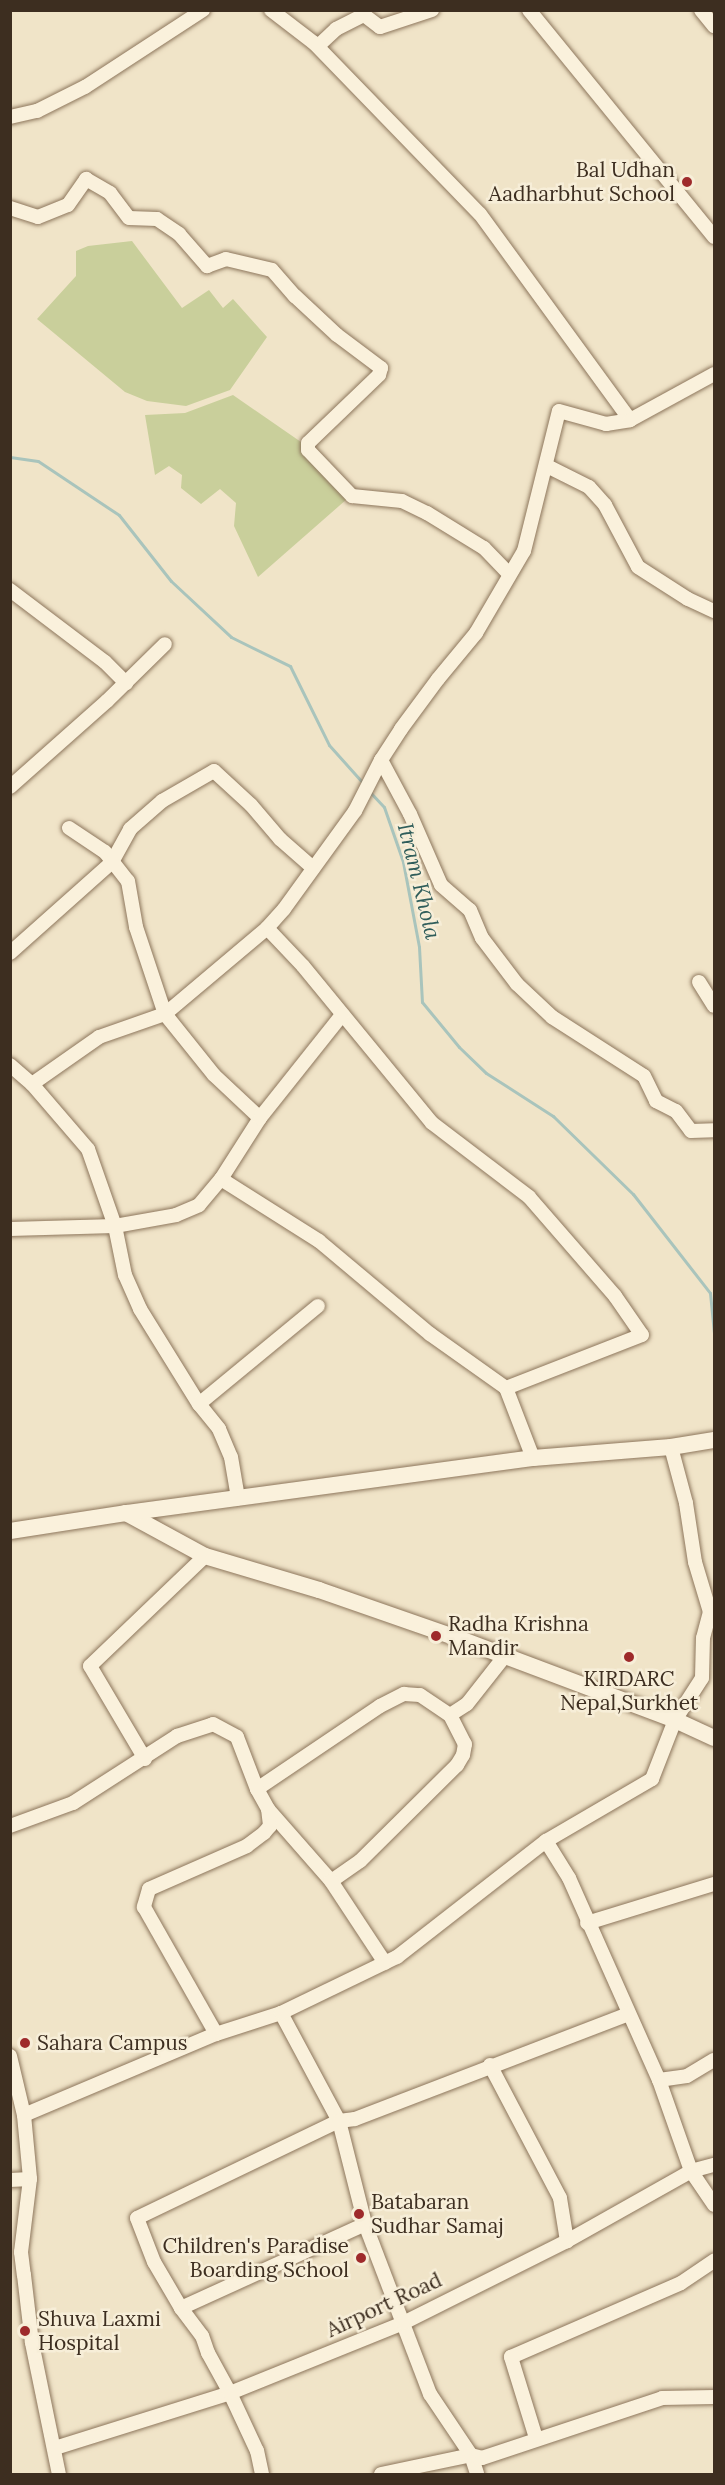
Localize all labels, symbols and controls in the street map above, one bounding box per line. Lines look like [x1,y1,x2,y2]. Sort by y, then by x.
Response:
place label: Bal Udhan Aadharbhut School [489,157,675,207]
marker: Bal Udhan Aadharbhut School [680,175,694,189]
water label: Itram Khola [392,820,446,942]
place label: Radha Krishna Mandir [448,1611,589,1661]
marker: Radha Krishna Mandir [429,1629,443,1643]
marker: KIRDARC Nepal,Surkhet [622,1650,636,1664]
place label: KIRDARC Nepal,Surkhet [560,1666,698,1716]
place label: Sahara Campus [37,2030,188,2056]
marker: Sahara Campus [18,2036,32,2050]
place label: Batabaran Sudhar Samaj [371,2189,504,2239]
marker: Batabaran Sudhar Samaj [352,2207,366,2221]
place label: Children's Paradise Boarding School [162,2233,349,2283]
marker: Children's Paradise Boarding School [354,2251,368,2265]
street label: Airport Road [322,2267,446,2343]
place label: Shuva Laxmi Hospital [38,2306,161,2356]
marker: Shuva Laxmi Hospital [16,2322,34,2340]

